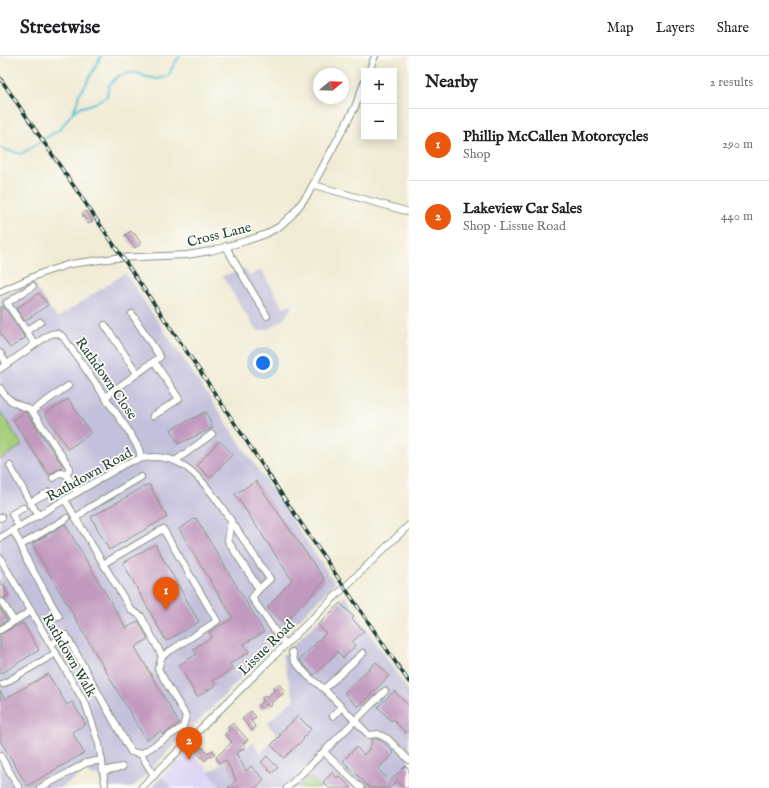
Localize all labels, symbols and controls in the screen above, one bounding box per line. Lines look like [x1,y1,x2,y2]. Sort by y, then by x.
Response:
text: Streetwise [20,16,100,40]
text: Map [607,19,634,37]
text: Layers [656,19,695,37]
text: Share [717,19,749,37]
north arrow [313,68,349,104]
map controls [361,68,397,140]
button: + [361,68,397,104]
text: Nearby [425,72,478,93]
text: 2 results [709,74,753,91]
button: − [361,104,397,140]
text: Phillip McCallen Motorcycles [463,127,648,146]
text: 1 [436,136,440,153]
text: 290 m [722,136,753,153]
text: Shop [463,146,491,163]
text: Lakeview Car Sales [463,199,582,218]
text: 2 [435,208,441,225]
text: 440 m [721,208,753,225]
street label: Cross Lane [185,218,254,252]
text: Shop · Lissue Road [463,218,566,235]
street label: Rathdown Close [71,334,141,424]
your location [253,353,273,373]
street label: Rathdown Road [44,444,136,506]
pin: 1 [153,577,179,610]
street label: Rathdown Walk [38,611,100,701]
street label: Lissue Road [235,616,299,680]
pin: 2 [176,727,202,760]

